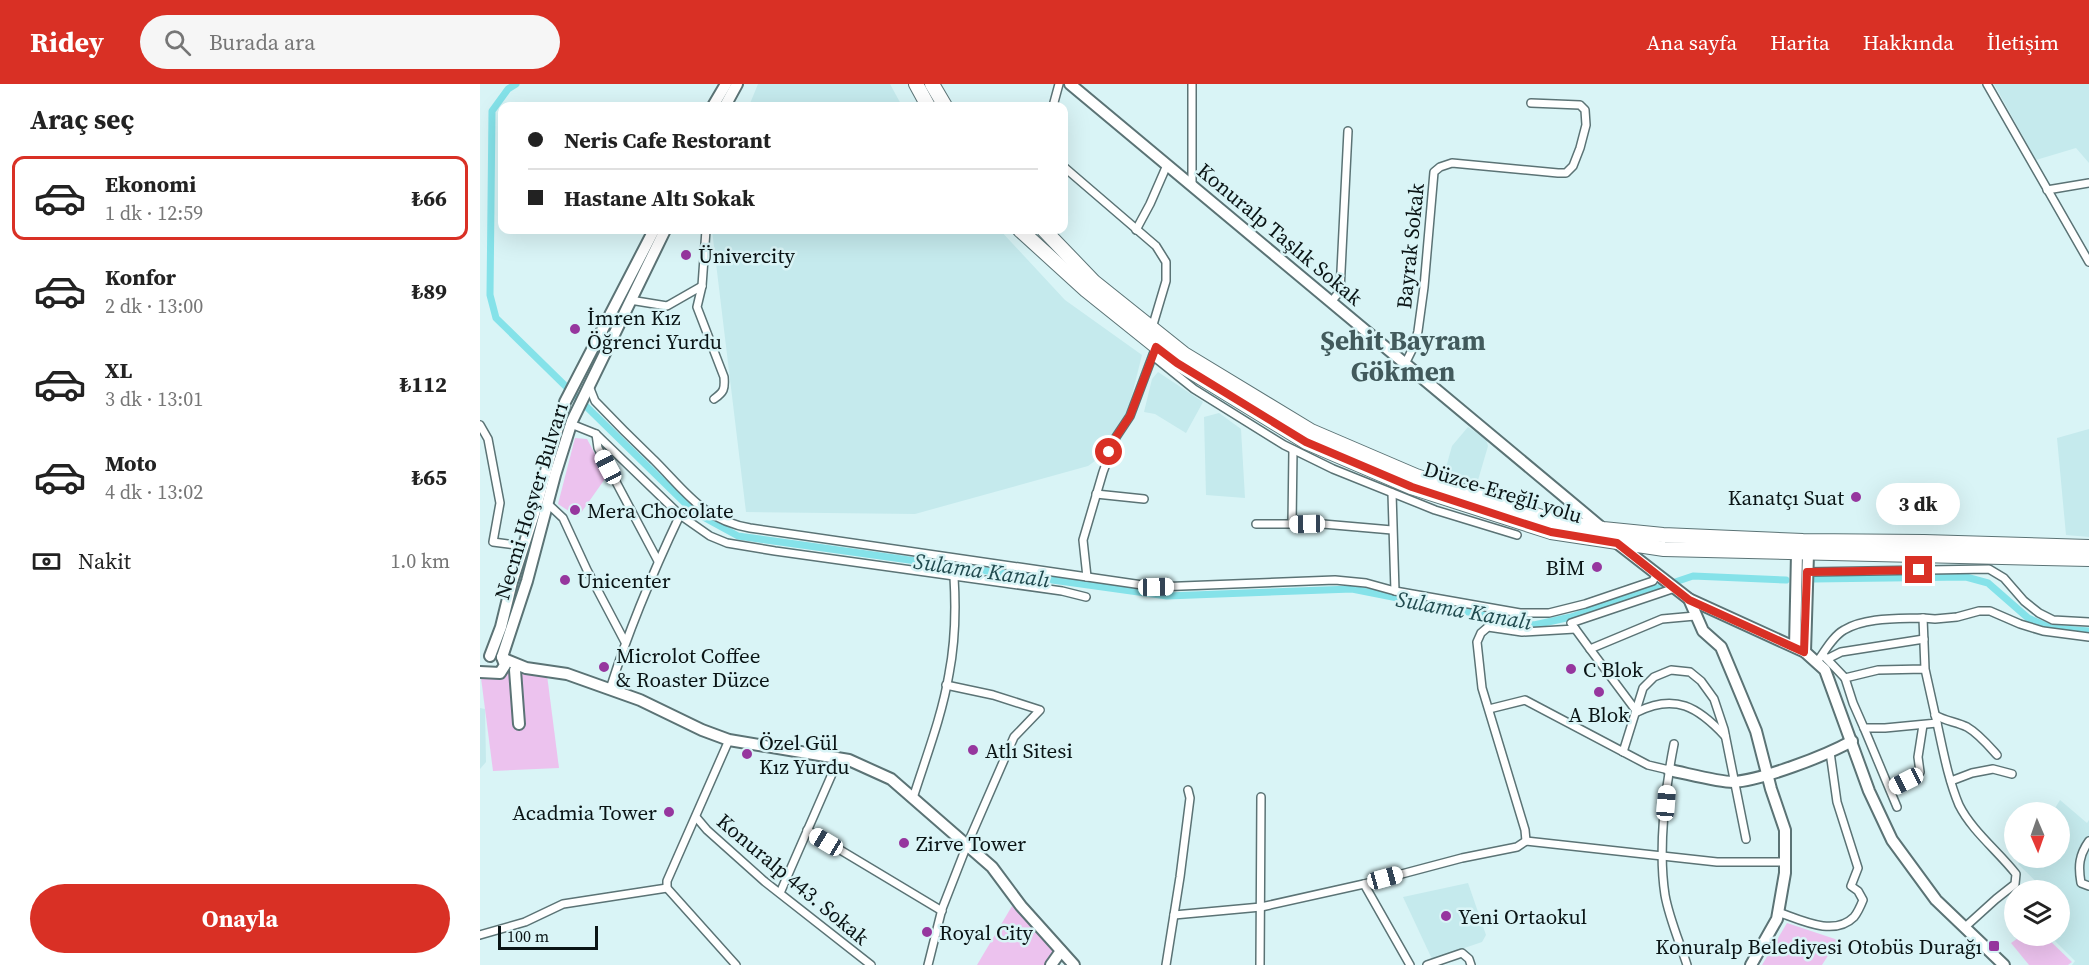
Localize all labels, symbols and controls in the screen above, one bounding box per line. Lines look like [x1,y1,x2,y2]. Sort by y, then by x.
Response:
search box [140,15,560,69]
text: Ridey [30,23,104,61]
icon: search [161,26,194,59]
text: Burada ara [209,27,315,57]
text: Ana sayfa [1647,28,1737,57]
text: Harita [1770,28,1830,57]
text: Hakkında [1863,28,1954,57]
text: İletişim [1987,28,2059,57]
text: Araç seç [30,101,134,138]
text: Neris Cafe Restorant [564,125,771,155]
street label: Konuralp Taşlık Sokak [1191,156,1369,312]
text: Ekonomi [105,169,196,199]
icon: car [33,171,87,225]
street label: Bayrak Sokak [1389,181,1431,310]
text: ₺66 [411,183,447,213]
text: Hastane Altı Sokak [564,183,755,213]
text: 1 dk · 12:59 [105,199,203,227]
place label: Ünivercity [698,241,795,270]
marker: Ünivercity [679,248,693,262]
text: Konfor [105,262,176,292]
icon: car [33,264,87,318]
text: ₺89 [411,276,447,306]
text: 2 dk · 13:00 [105,292,203,320]
place label: İmren Kız Öğrenci Yurdu [587,303,722,356]
marker: İmren Kız Öğrenci Yurdu [568,322,582,336]
district label: Şehit Bayram Gökmen [1320,322,1486,390]
text: XL [105,355,132,385]
icon: car [33,357,87,411]
text: ₺112 [399,369,447,399]
text: 3 dk · 13:01 [105,385,203,413]
street label: Necmi Hoşver Bulvarı [487,399,575,603]
route start [1095,438,1122,465]
car [592,447,624,487]
text: Moto [105,448,157,478]
icon: car [33,450,87,504]
street label: Düzce-Ereğli yolu [1420,454,1586,530]
text: ₺65 [411,462,447,492]
text: 4 dk · 13:02 [105,478,203,506]
place label: Kanatçı Suat [1728,483,1844,512]
callout: 3 dk [1877,483,1961,525]
marker: Kanatçı Suat [1849,490,1863,504]
text: 3 dk [1899,490,1937,518]
place label: Mera Chocolate [587,496,734,525]
marker: Mera Chocolate [568,503,582,517]
car [1289,515,1325,533]
icon: cash [30,545,63,578]
text: Nakit [78,546,131,576]
water label: Sulama Kanalı [912,546,1052,594]
text: 1.0 km [390,547,450,575]
place label: BİM [1546,553,1585,582]
route end [1905,556,1932,583]
marker: BİM [1590,560,1604,574]
place label: Unicenter [577,566,671,595]
marker: Unicenter [558,573,572,587]
car [1138,578,1174,596]
water label: Sulama Kanalı [1394,583,1535,637]
place label: Microlot Coffee & Roaster Düzce [616,641,770,694]
place label: C Blok [1583,655,1644,684]
marker: Microlot Coffee & Roaster Düzce [597,660,611,674]
marker: C Blok [1564,662,1578,676]
marker: A Blok [1592,685,1606,699]
place label: A Blok [1569,700,1630,729]
place label: Özel Gül Kız Yurdu [759,728,850,781]
place label: Atlı Sitesi [985,736,1073,765]
marker: Atlı Sitesi [966,743,980,757]
marker: Özel Gül Kız Yurdu [740,747,754,761]
car [1886,765,1926,797]
car [1655,784,1677,822]
place label: Acadmia Tower [512,798,657,827]
north arrow [2004,802,2070,868]
map controls [2004,802,2070,946]
marker: Acadmia Tower [662,805,676,819]
street label: Konuralp 443. Sokak [711,807,876,952]
car [806,825,846,859]
place label: Zirve Tower [916,829,1026,858]
marker: Zirve Tower [897,836,911,850]
car [1365,865,1405,891]
button: layers [2004,880,2070,946]
button: Onayla [30,884,450,953]
place label: Yeni Ortaokul [1458,902,1587,931]
marker: Yeni Ortaokul [1439,909,1453,923]
place label: Royal City [939,918,1033,947]
scale bar [498,923,598,950]
text: 100 m [507,925,549,947]
marker: Royal City [920,925,934,939]
place label: Konuralp Belediyesi Otobüs Durağı [1655,932,1982,961]
marker: Konuralp Belediyesi Otobüs Durağı [1987,939,2001,953]

